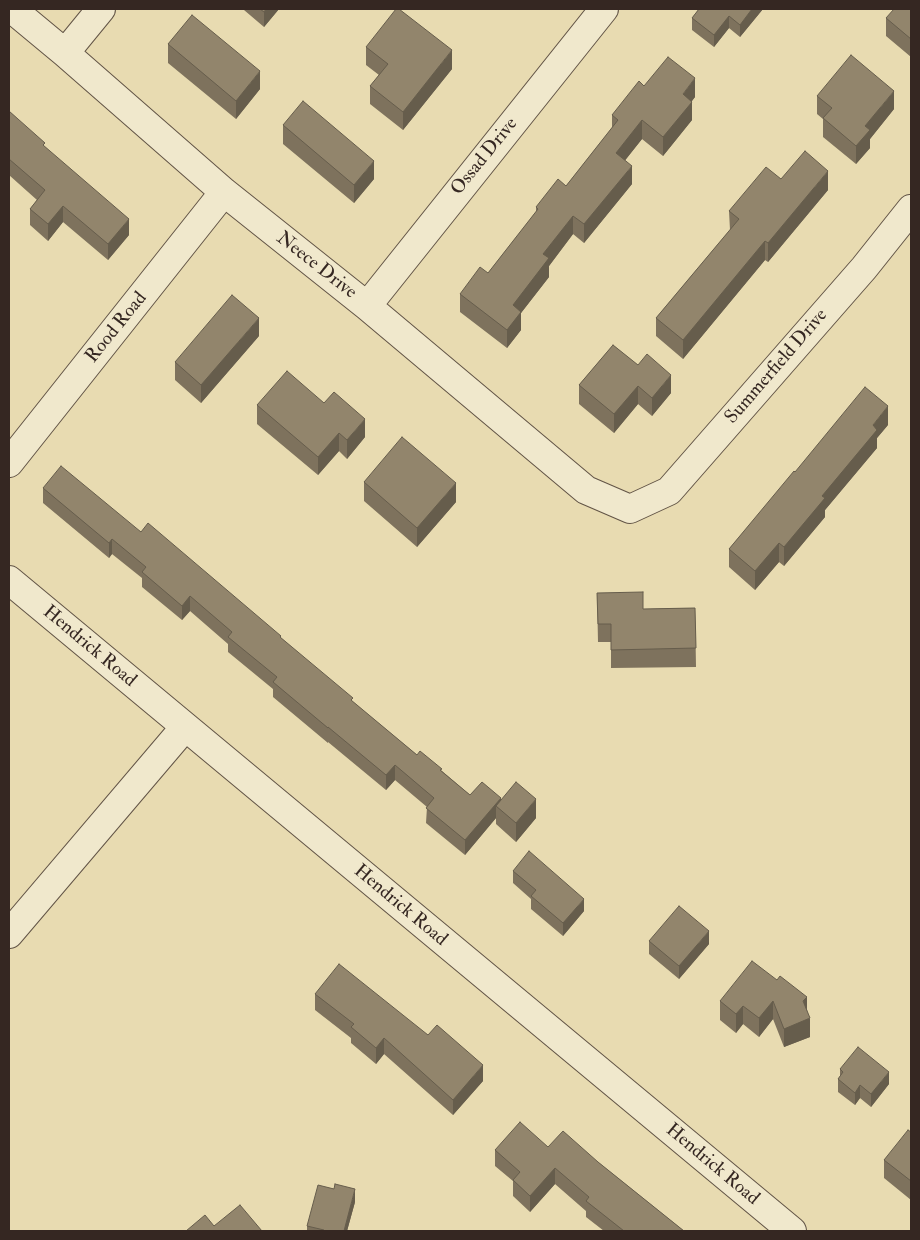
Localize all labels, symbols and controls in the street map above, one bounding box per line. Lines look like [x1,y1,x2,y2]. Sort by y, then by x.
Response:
street label: Ossad Drive [447,114,523,200]
street label: Neece Drive [271,228,361,304]
street label: Rood Road [81,288,153,368]
street label: Summerfield Drive [721,305,833,429]
street label: Hendrick Road [38,601,140,693]
street label: Hendrick Road [349,860,451,952]
street label: Hendrick Road [661,1119,763,1211]

